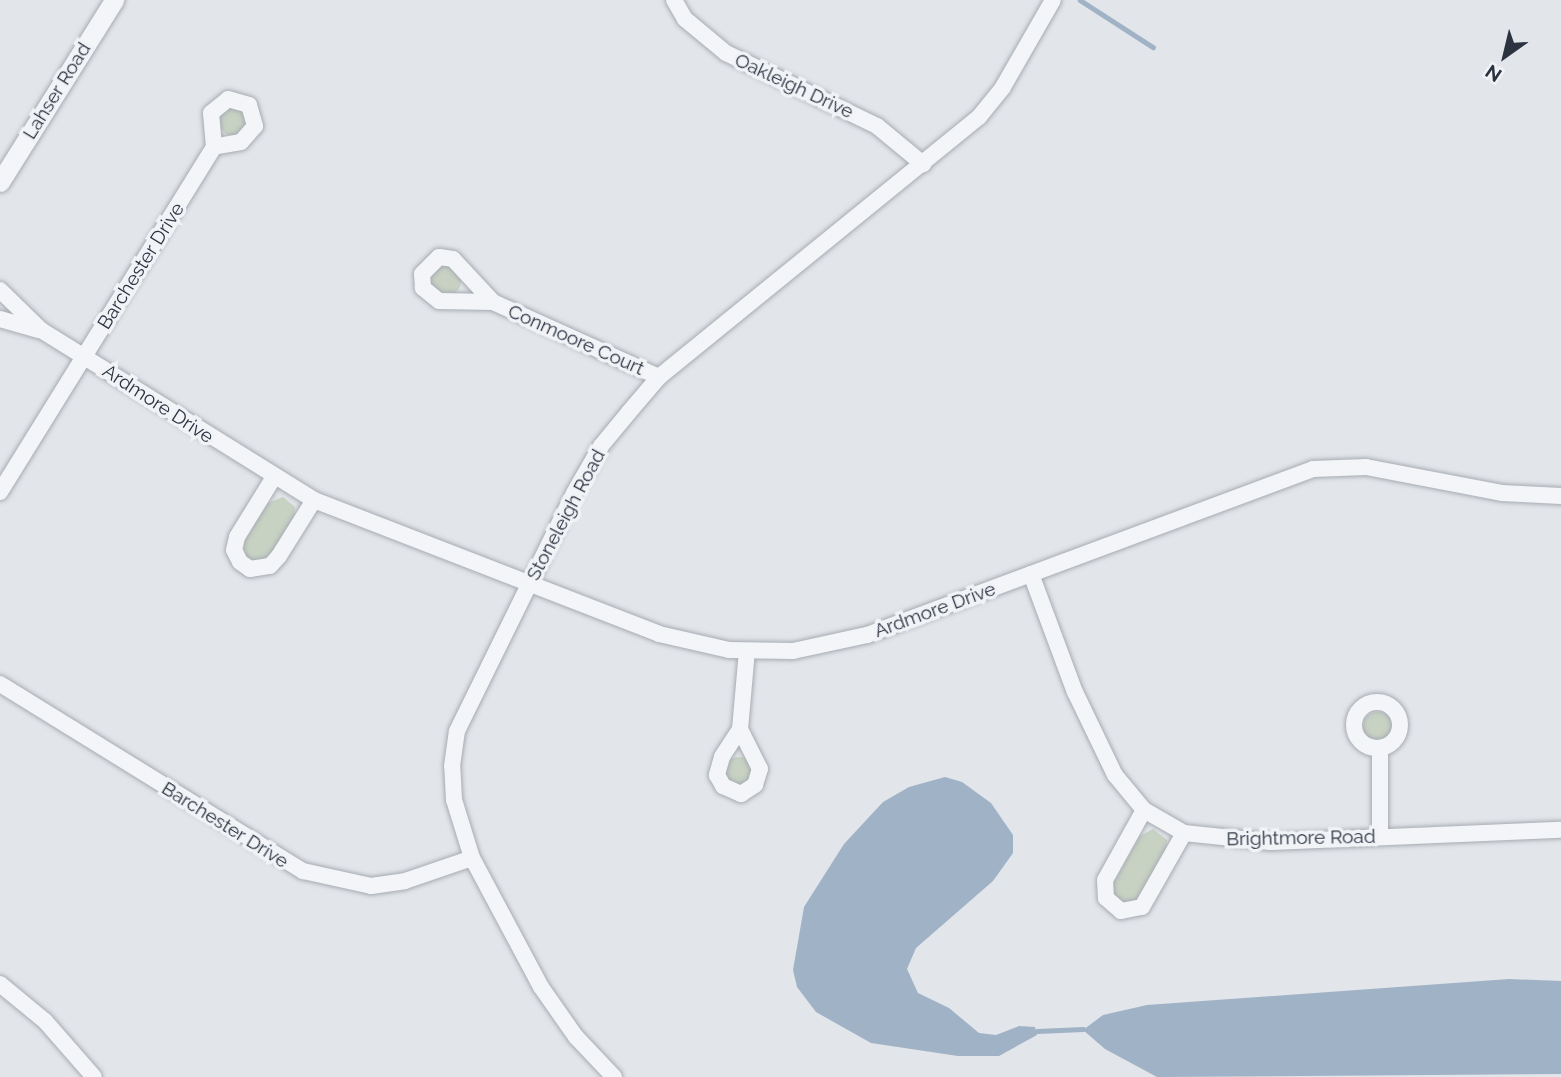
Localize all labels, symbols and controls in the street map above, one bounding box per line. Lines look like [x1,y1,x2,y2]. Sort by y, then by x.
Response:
north arrow [1470,21,1540,91]
street label: Lahser Road [18,38,96,144]
street label: Oakleigh Drive [731,49,857,123]
text: N [1481,60,1505,87]
street label: Barchester Drive [93,198,189,334]
street label: Conmoore Court [504,300,648,380]
street label: Ardmore Drive [98,360,218,448]
street label: Stoneleigh Road [522,446,610,584]
street label: Ardmore Drive [871,577,999,643]
street label: Barchester Drive [157,777,293,873]
street label: Brightmore Road [1226,825,1376,851]

